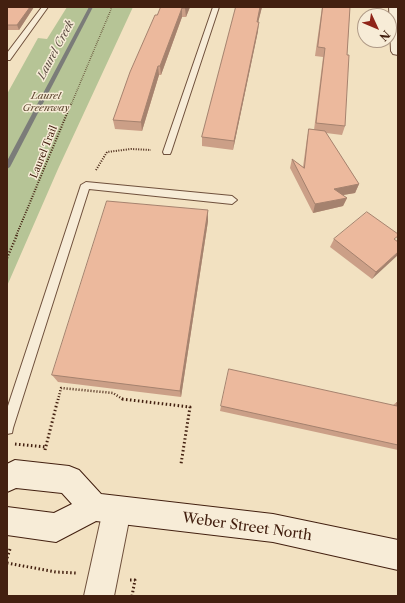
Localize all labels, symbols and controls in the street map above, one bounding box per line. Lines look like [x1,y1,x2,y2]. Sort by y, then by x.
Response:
north arrow [357,8,397,48]
water label: Laurel Creek [35,18,77,82]
text: N [377,27,393,44]
park label: Laurel Greenway [23,90,69,114]
street label: Laurel Trail [28,124,60,180]
street label: Weber Street North [181,510,313,544]

